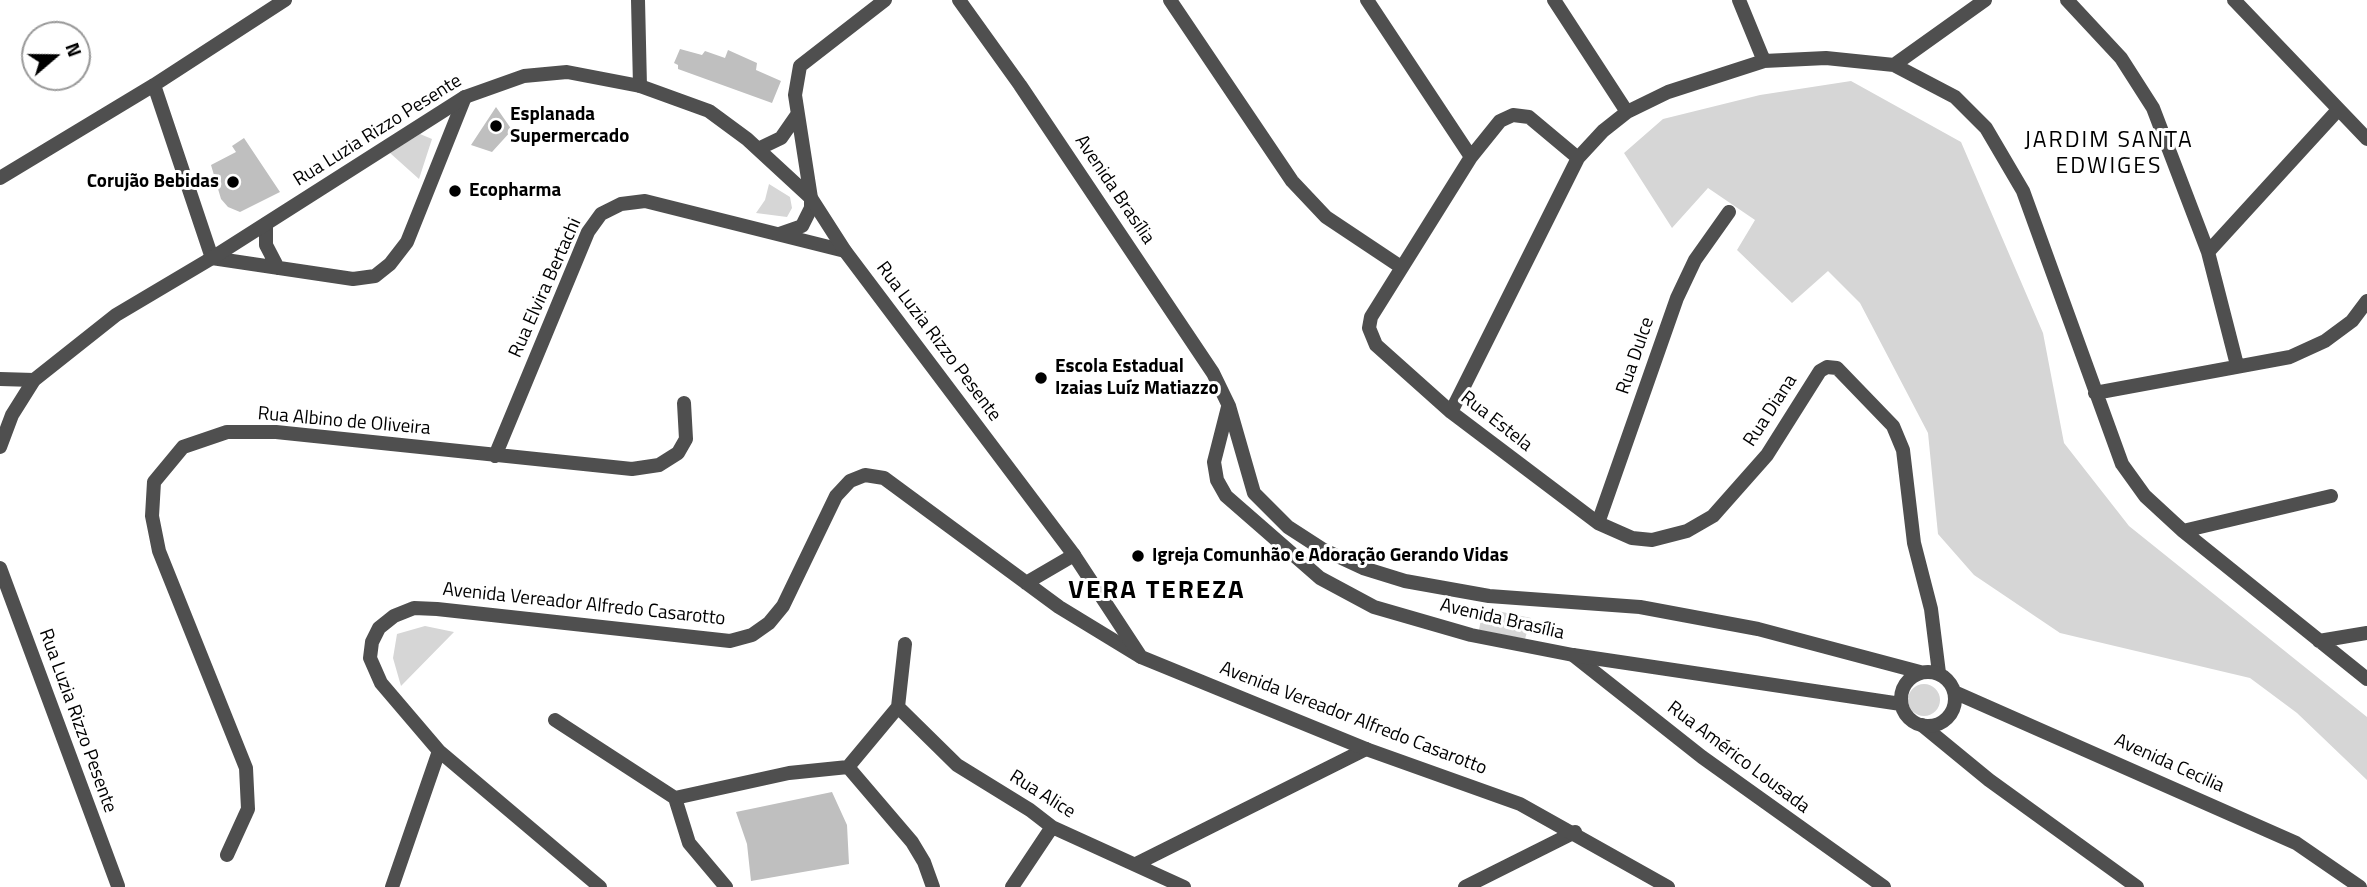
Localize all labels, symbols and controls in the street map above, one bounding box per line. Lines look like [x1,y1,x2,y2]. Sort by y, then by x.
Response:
north arrow [21,21,91,91]
text: N [58,38,90,60]
street label: Rua Luzia Rizzo Pesente [290,70,466,192]
place label: Esplanada Supermercado [510,104,629,148]
marker: Esplanada Supermercado [488,118,504,134]
district label: JARDIM SANTA EDWIGES [2026,127,2192,181]
street label: Avenida Brasília [1069,131,1159,249]
place label: Corujão Bebidas [87,171,219,193]
marker: Corujão Bebidas [225,174,241,190]
place label: Ecopharma [469,180,561,202]
marker: Ecopharma [447,183,463,199]
street label: Rua Elvira Bertachi [505,215,587,361]
street label: Rua Luzia Rizzo Pesente [871,258,1005,426]
street label: Rua Dulce [1612,314,1660,398]
place label: Escola Estadual Izaias Luíz Matiazzo [1055,356,1219,400]
marker: Escola Estadual Izaias Luíz Matiazzo [1033,370,1049,386]
street label: Rua Diana [1739,371,1803,451]
street label: Rua Estela [1456,387,1536,457]
street label: Rua Albino de Oliveira [257,403,431,441]
place label: Igreja Comunhão e Adoração Gerando Vidas [1152,545,1508,567]
marker: Igreja Comunhão e Adoração Gerando Vidas [1130,548,1146,564]
district label: VERA TEREZA [1070,576,1244,608]
street label: Avenida Vereador Alfredo Casarotto [441,579,727,631]
street label: Avenida Brasília [1438,595,1566,645]
street label: Rua Luzia Rizzo Pesente [33,626,121,816]
street label: Avenida Vereador Alfredo Casarotto [1216,657,1490,781]
street label: Rua Américo Lousada [1662,697,1814,819]
street label: Avenida Cecilia [2111,730,2227,798]
street label: Rua Alice [1005,766,1079,824]

